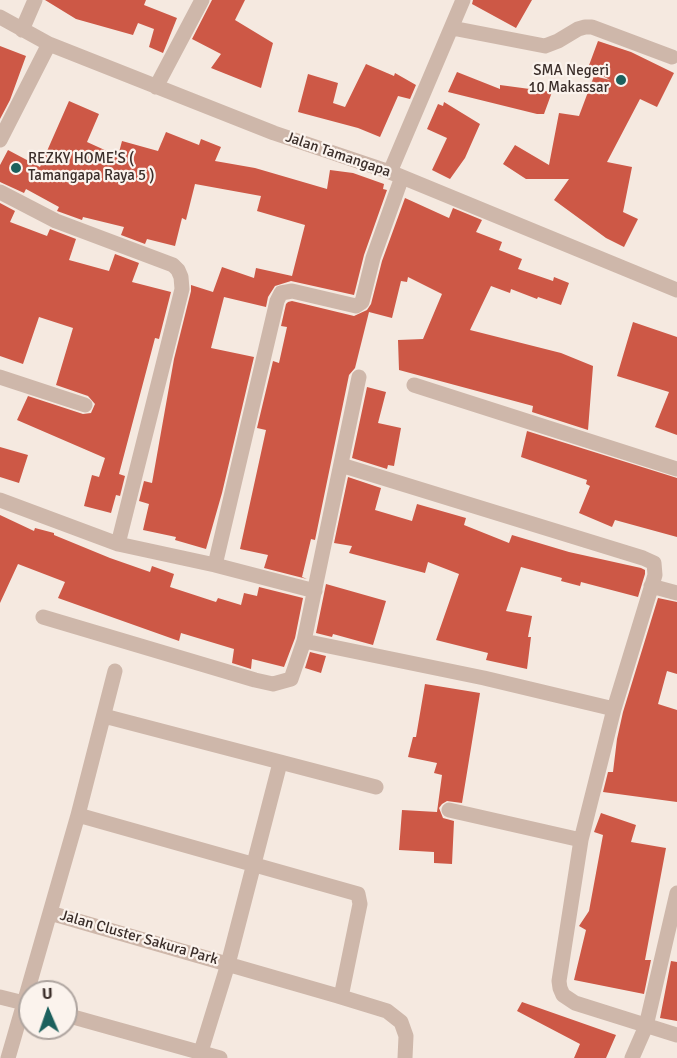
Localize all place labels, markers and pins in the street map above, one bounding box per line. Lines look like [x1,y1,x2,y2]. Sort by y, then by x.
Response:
place label: SMA Negeri 10 Makassar [528,62,609,97]
marker: SMA Negeri 10 Makassar [614,73,628,87]
place label: REZKY HOME'S ( Tamangapa Raya 5 ) [28,150,154,185]
marker: REZKY HOME'S ( Tamangapa Raya 5 ) [9,161,23,175]

